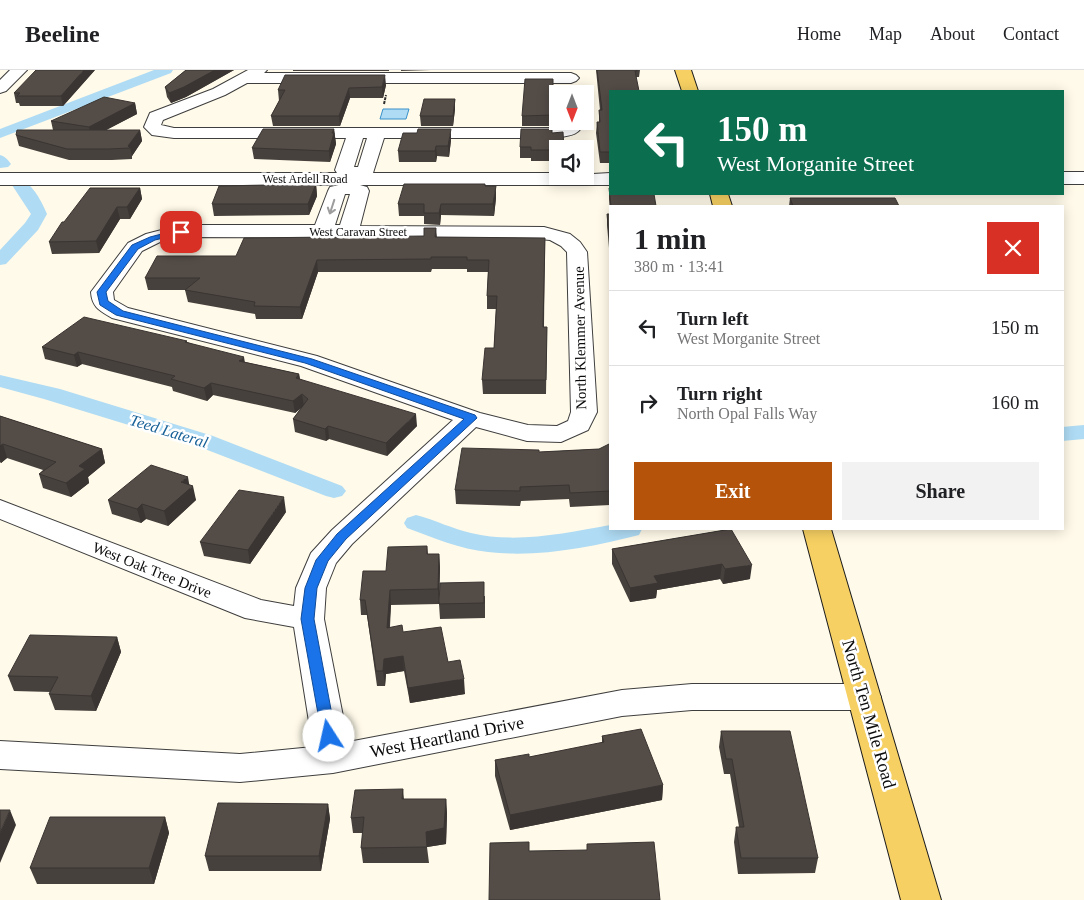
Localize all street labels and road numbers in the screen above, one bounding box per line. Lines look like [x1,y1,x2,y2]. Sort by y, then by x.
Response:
street label: West Ardell Road [262,172,348,186]
street label: West Caravan Street [309,225,407,239]
street label: North Klemmer Avenue [571,266,589,410]
street label: West Oak Tree Drive [90,539,214,601]
street label: North Ten Mile Road [838,637,900,791]
street label: West Heartland Drive [368,712,526,762]

